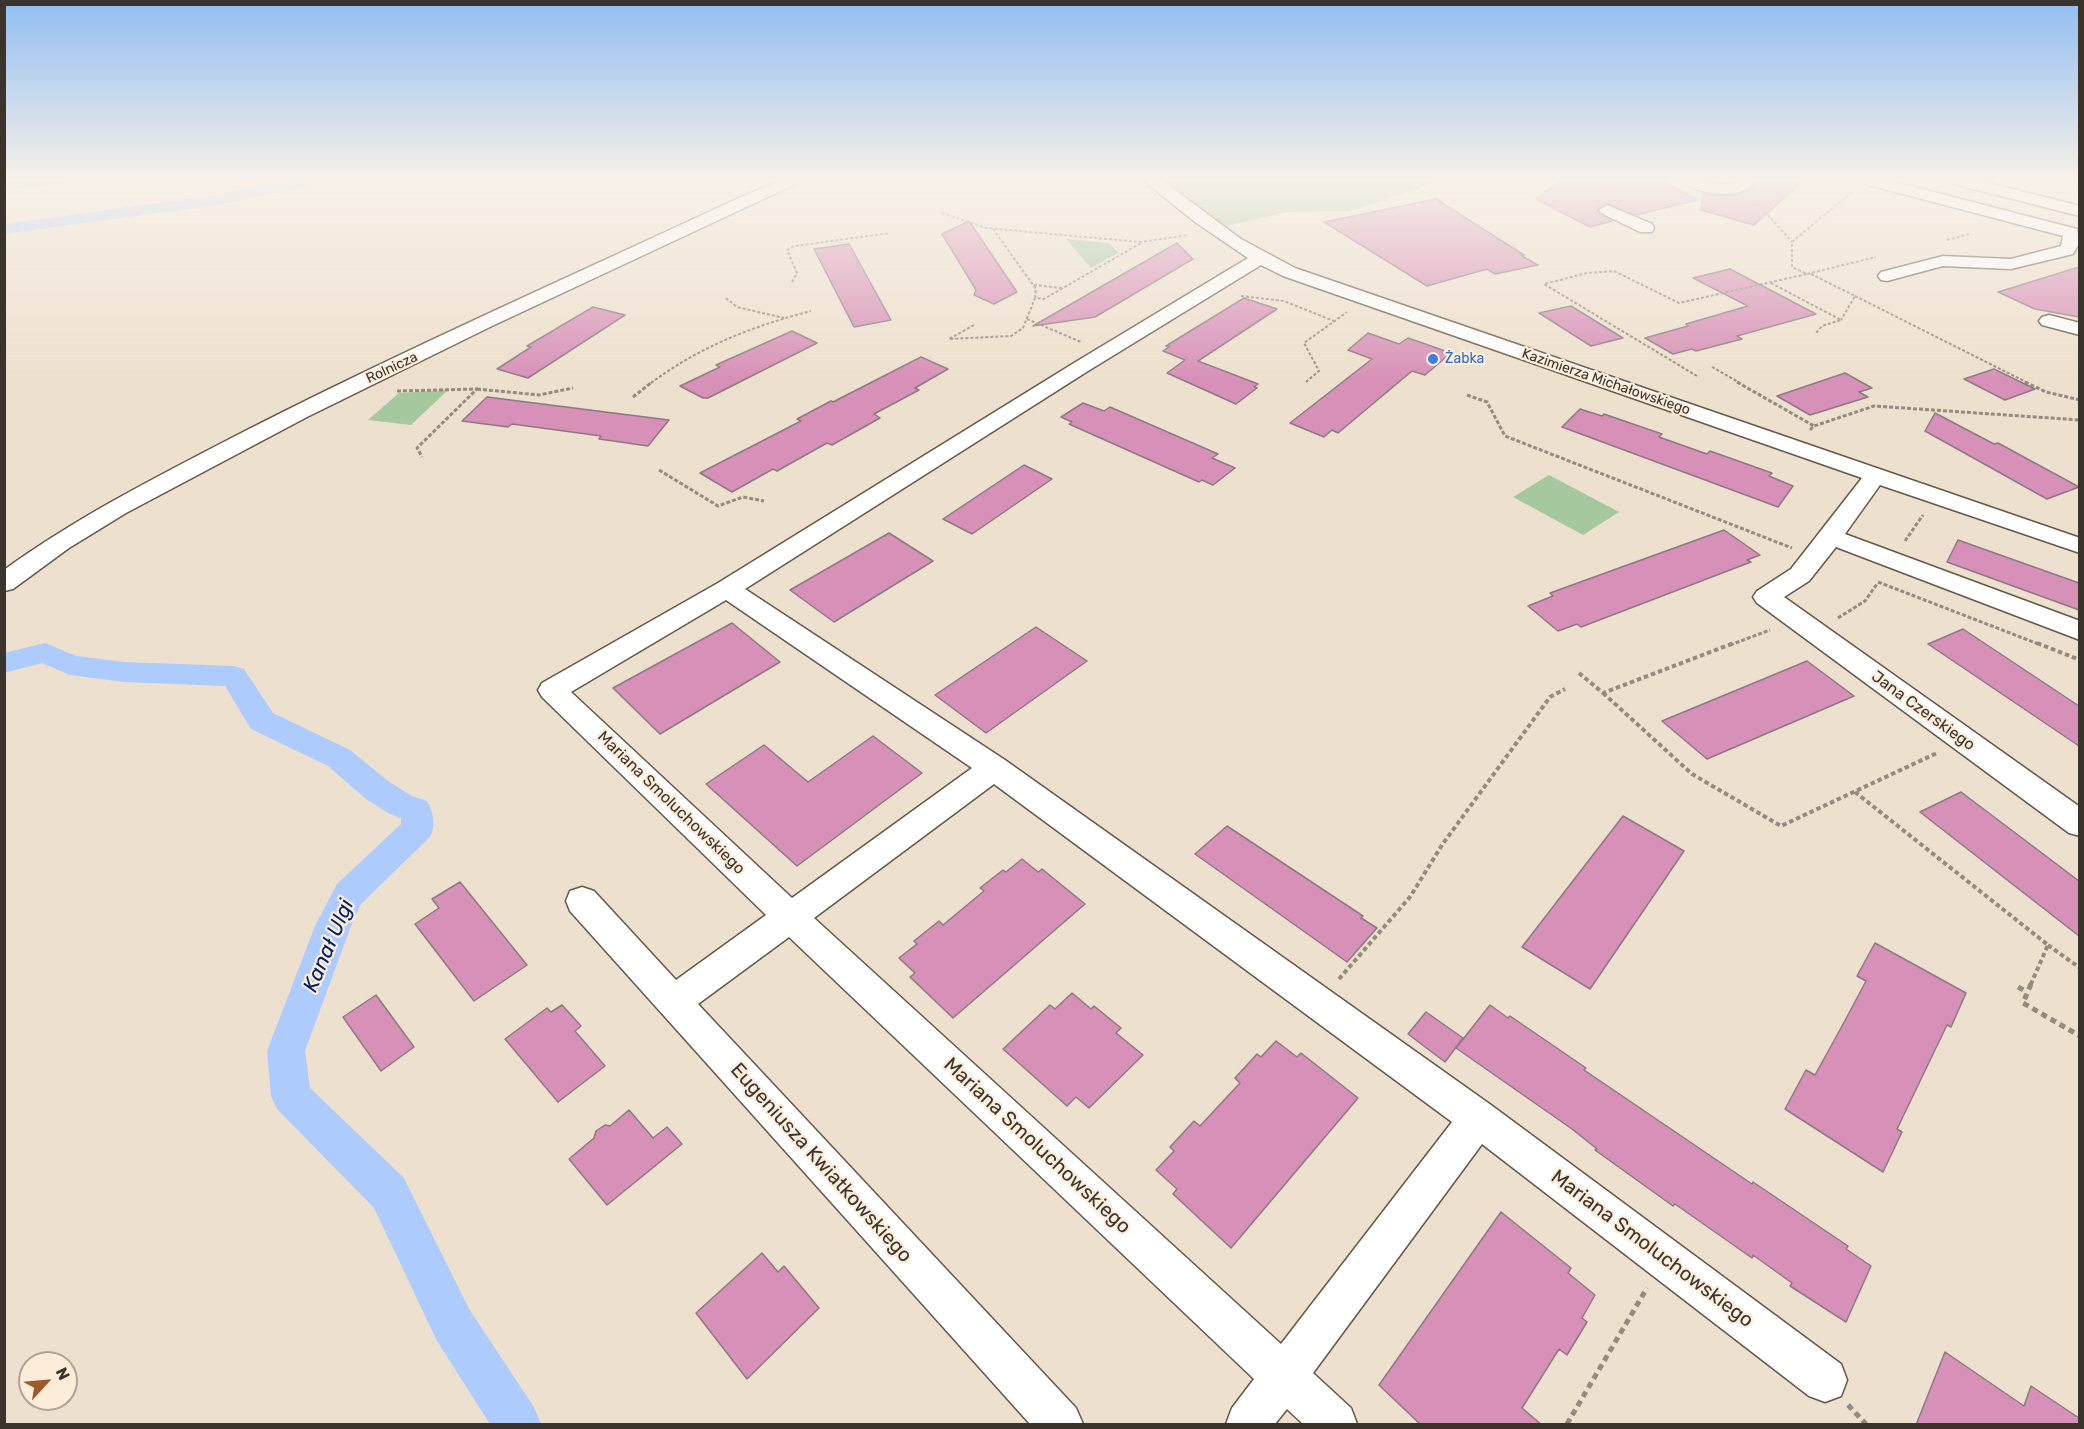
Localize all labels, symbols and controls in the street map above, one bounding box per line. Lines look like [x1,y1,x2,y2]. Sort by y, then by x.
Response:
street label: Kazimierza Michałowskiego [1520,345,1692,419]
street label: Rolnicza [364,349,420,387]
place label: Żabka [1445,351,1484,367]
marker: Żabka [1426,352,1440,366]
street label: Jana Czerskiego [1868,667,1978,755]
street label: Mariana Smoluchowskiego [593,727,749,879]
water label: Kanał Ulgi [298,896,360,996]
street label: Mariana Smoluchowskiego [938,1053,1136,1239]
street label: Eugeniusza Kwiatkowskiego [725,1058,917,1268]
street label: Mariana Smoluchowskiego [1546,1165,1758,1333]
north arrow [18,1351,78,1411]
text: N [52,1364,74,1383]

